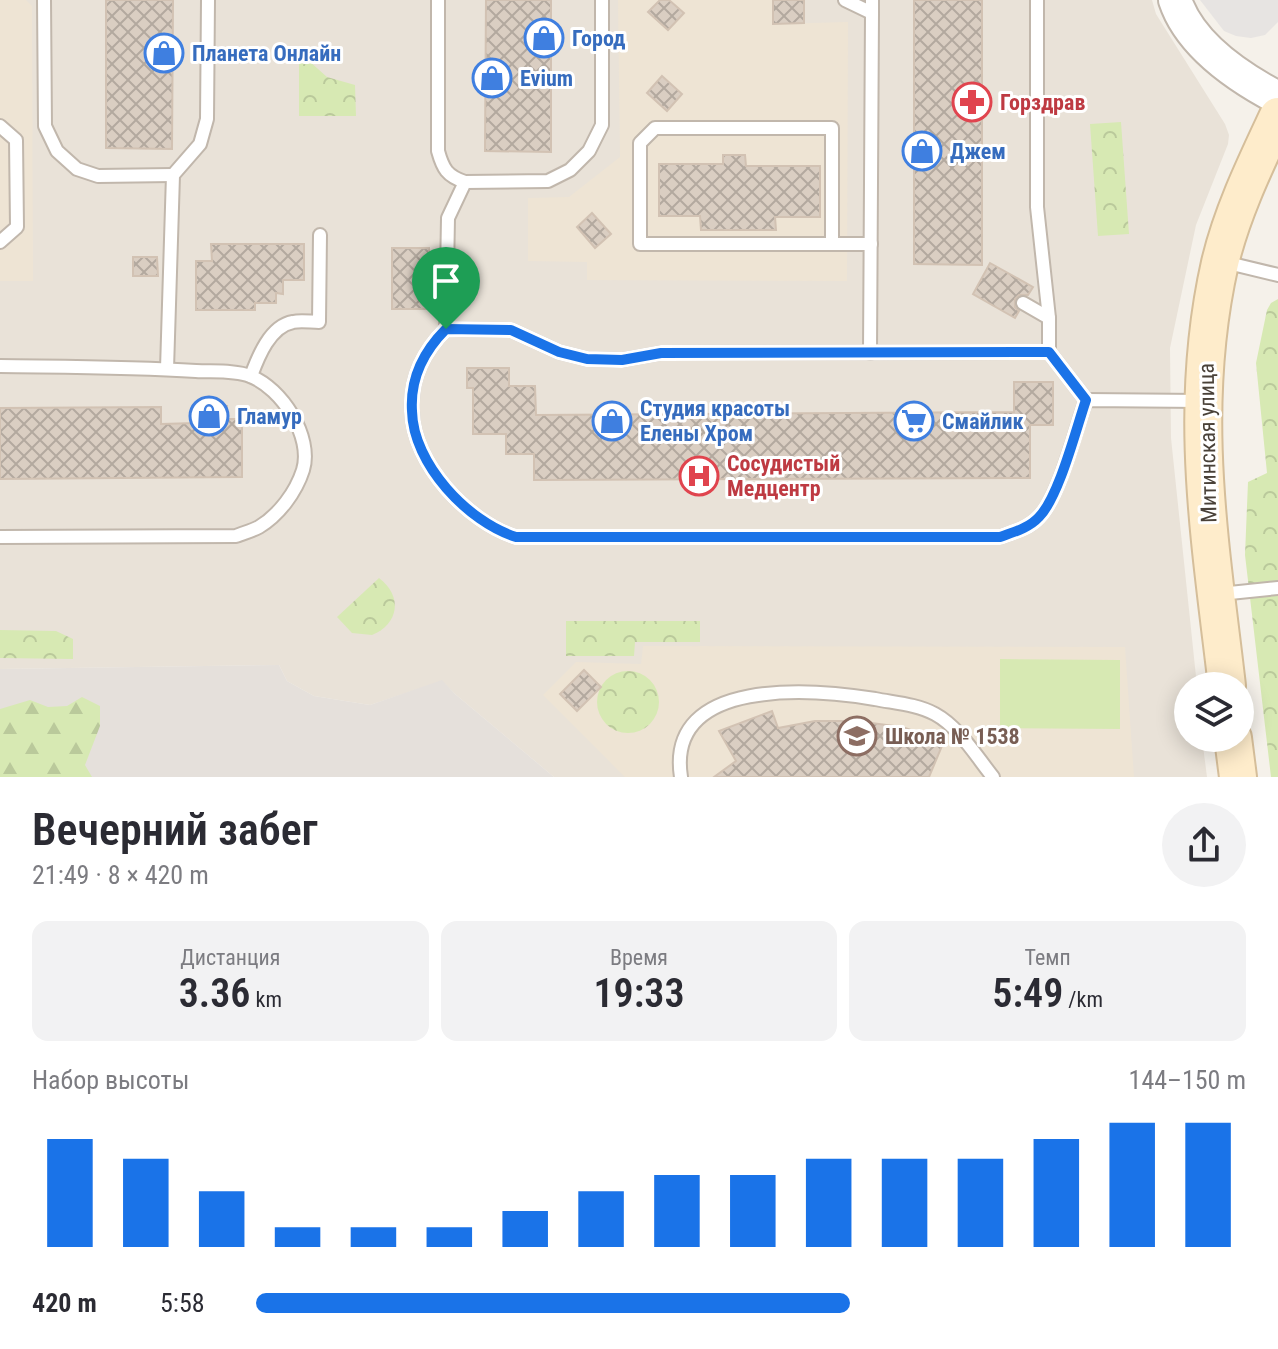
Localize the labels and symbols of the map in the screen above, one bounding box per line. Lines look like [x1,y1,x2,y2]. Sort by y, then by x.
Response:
shop icon: Город [523,17,565,59]
place label: Город [572,26,626,51]
shop icon: Планета Онлайн [143,32,185,74]
place label: Планета Онлайн [192,41,341,66]
shop icon: Evium [471,57,513,99]
place label: Evium [520,66,573,91]
pharmacy icon: Горздрав [951,81,993,123]
place label: Горздрав [1000,90,1085,115]
shop icon: Джем [901,130,943,172]
place label: Джем [950,139,1006,164]
pin [412,247,480,329]
street label: Митинская улица [1194,363,1221,523]
shop icon: Гламур [188,395,230,437]
place label: Студия красоты Елены Хром [640,396,790,446]
shop icon: Студия красоты Елены Хром [591,400,633,442]
supermarket icon: Смайлик [893,400,935,442]
place label: Гламур [237,404,302,429]
place label: Смайлик [942,409,1024,434]
place label: Сосудистый Медцентр [727,451,840,501]
hospital icon: Сосудистый Медцентр [678,455,720,497]
school or university icon: Школа № 1538 [836,715,878,757]
place label: Школа № 1538 [885,724,1020,749]

